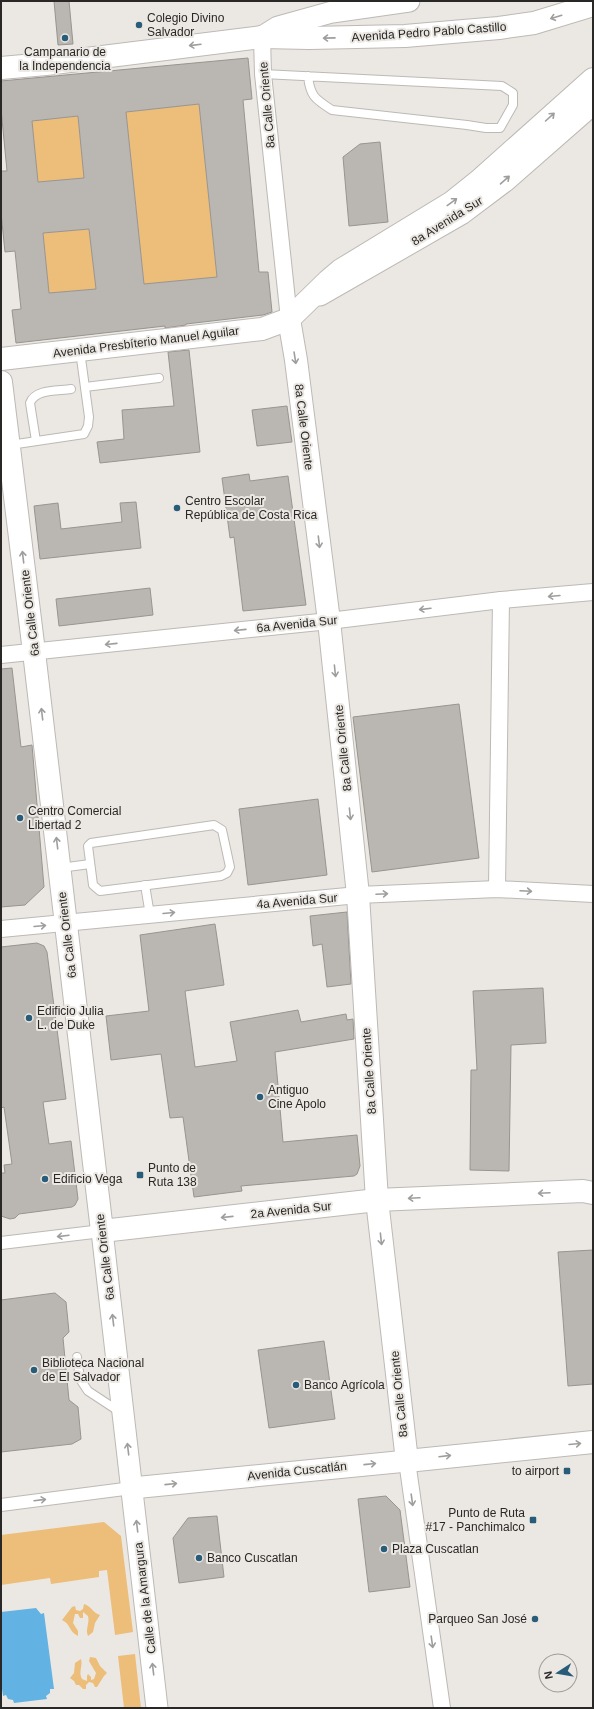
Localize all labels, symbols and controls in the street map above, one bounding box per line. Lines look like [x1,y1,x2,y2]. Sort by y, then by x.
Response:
place label: Colegio Divino Salvador [147,11,225,39]
one-way arrow [550,14,563,21]
marker: Colegio Divino Salvador [134,20,144,30]
street label: Avenida Pedro Pablo Castillo [351,20,507,44]
marker: Campanario de la Independencia [60,33,70,43]
one-way arrow [323,34,336,41]
one-way arrow [189,41,202,49]
place label: Campanario de la Independencia [19,45,111,73]
street label: 8a Calle Oriente [256,61,278,149]
one-way arrow [545,112,555,122]
one-way arrow [500,176,510,185]
street label: 8a Avenida Sur [409,194,485,248]
one-way arrow [446,198,457,206]
street label: Avenida Presbíterio Manuel Aguilar [52,324,240,360]
one-way arrow [291,351,299,364]
street label: 8a Calle Oriente [292,383,316,471]
place label: Centro Escolar República de Costa Rica [185,494,317,522]
marker: Centro Escolar República de Costa Rica [172,503,182,513]
one-way arrow [315,535,323,548]
one-way arrow [19,551,27,564]
street label: 6a Calle Oriente [18,569,42,657]
one-way arrow [548,592,561,599]
one-way arrow [419,606,432,613]
street label: 6a Avenida Sur [256,613,338,635]
one-way arrow [234,627,247,634]
one-way arrow [105,640,118,648]
one-way arrow [331,664,338,677]
street label: 8a Calle Oriente [331,704,354,792]
one-way arrow [38,708,45,721]
place label: Centro Comercial Libertad 2 [28,804,121,832]
one-way arrow [346,807,354,820]
marker: Centro Comercial Libertad 2 [15,813,25,823]
one-way arrow [53,837,60,850]
one-way arrow [519,887,532,894]
street label: 4a Avenida Sur [256,890,338,912]
street label: 6a Calle Oriente [55,891,79,979]
one-way arrow [375,891,388,898]
one-way arrow [162,910,175,917]
one-way arrow [33,922,46,929]
place label: Edificio Julia L. de Duke [37,1004,104,1032]
marker: Edificio Julia L. de Duke [24,1013,34,1023]
street label: 8a Calle Oriente [359,1027,379,1115]
place label: Antiguo Cine Apolo [268,1083,326,1111]
marker: Antiguo Cine Apolo [255,1092,265,1102]
place label: Punto de Ruta 138 [148,1161,197,1189]
marker: Punto de Ruta 138 [135,1170,145,1180]
place label: Edificio Vega [53,1172,123,1186]
marker: Edificio Vega [40,1174,50,1184]
one-way arrow [538,1189,551,1196]
one-way arrow [408,1195,421,1202]
street label: 2a Avenida Sur [250,1199,332,1221]
street label: 6a Calle Oriente [93,1213,117,1301]
one-way arrow [221,1213,234,1221]
one-way arrow [57,1232,70,1239]
one-way arrow [378,1232,385,1245]
one-way arrow [109,1314,116,1327]
street label: 8a Calle Oriente [387,1350,410,1438]
place label: Biblioteca Nacional de El Salvador [42,1356,144,1384]
marker: Biblioteca Nacional de El Salvador [29,1365,39,1375]
place label: Banco Agrícola [304,1378,385,1392]
marker: Banco Agrícola [291,1380,301,1390]
one-way arrow [568,1440,581,1448]
one-way arrow [124,1443,131,1456]
one-way arrow [438,1452,451,1460]
street label: Avenida Cuscatlán [247,1459,347,1483]
one-way arrow [363,1461,376,1468]
place label: to airport [512,1464,560,1478]
marker: to airport [562,1466,572,1476]
one-way arrow [164,1480,177,1487]
one-way arrow [408,1493,416,1506]
one-way arrow [33,1496,46,1504]
place label: Punto de Ruta #17 - Panchimalco [426,1506,525,1534]
marker: Punto de Ruta #17 - Panchimalco [528,1515,538,1525]
one-way arrow [133,1520,140,1533]
street label: Calle de la Amargura [131,1541,159,1654]
place label: Plaza Cuscatlan [392,1542,479,1556]
marker: Plaza Cuscatlan [379,1544,389,1554]
place label: Banco Cuscatlan [207,1551,298,1565]
marker: Banco Cuscatlan [194,1553,204,1563]
place label: Parqueo San José [428,1612,527,1626]
marker: Parqueo San José [530,1614,540,1624]
one-way arrow [428,1635,436,1648]
north arrow [538,1653,578,1693]
one-way arrow [149,1663,157,1676]
text: N [542,1670,555,1680]

